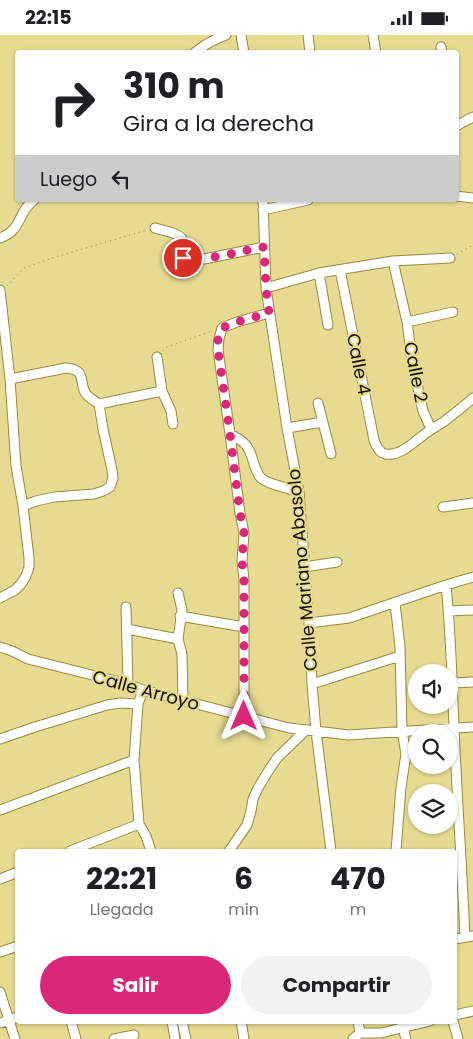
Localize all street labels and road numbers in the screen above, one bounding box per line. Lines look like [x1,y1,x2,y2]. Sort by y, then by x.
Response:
street label: Calle 4 [341,331,377,397]
street label: Calle 2 [398,340,434,404]
street label: Calle Mariano Abasolo [281,468,323,672]
street label: Calle Arroyo [90,664,202,716]

